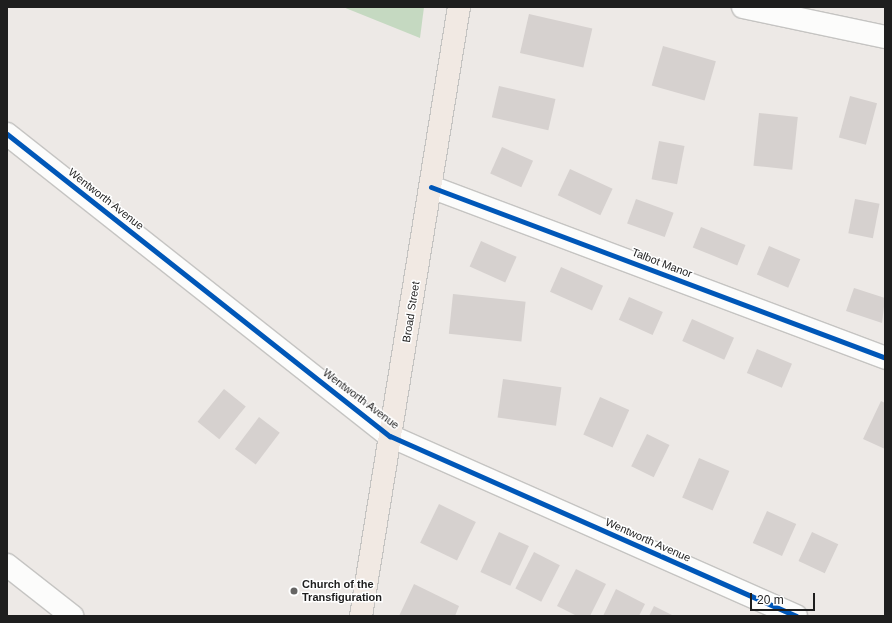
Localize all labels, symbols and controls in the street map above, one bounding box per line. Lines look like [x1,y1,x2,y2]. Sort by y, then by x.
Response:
street label: Wentworth Avenue [65,165,147,233]
street label: Talbot Manor [630,245,694,281]
street label: Broad Street [400,280,422,344]
street label: Wentworth Avenue [320,366,402,432]
street label: Wentworth Avenue [603,515,693,565]
place label: Church of the Transfiguration [302,578,382,604]
scale bar [752,585,817,611]
marker: Church of the Transfiguration [289,586,299,596]
text: 20 m [757,593,784,607]

